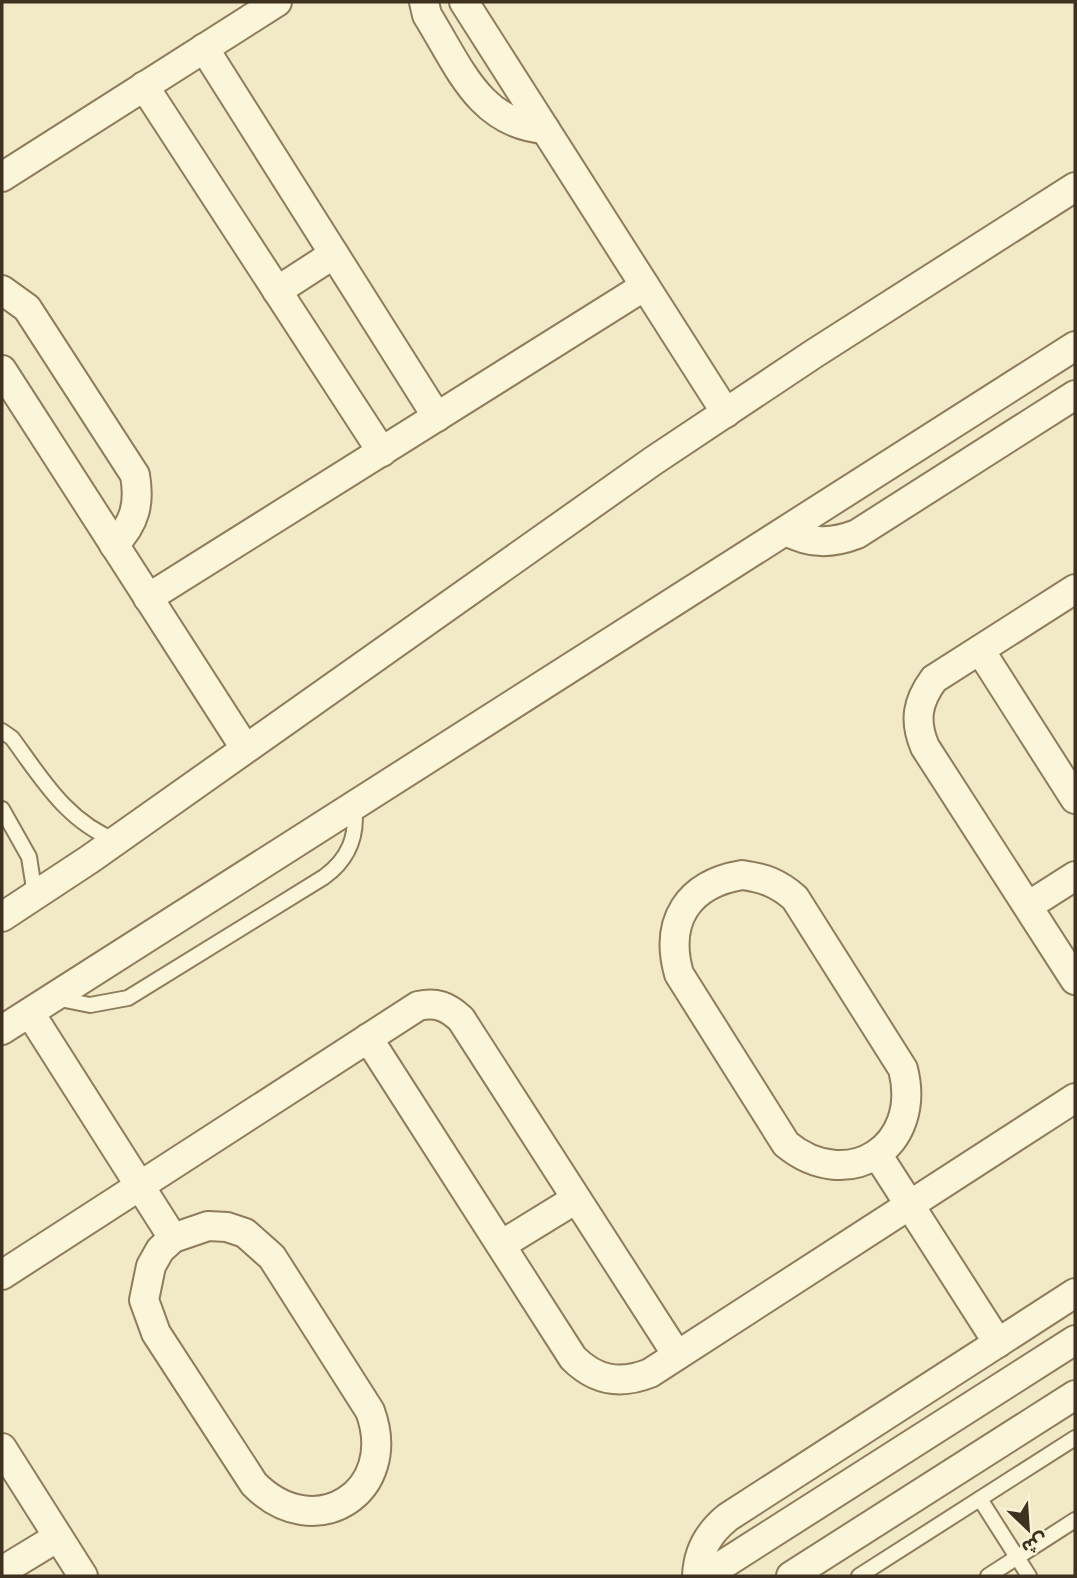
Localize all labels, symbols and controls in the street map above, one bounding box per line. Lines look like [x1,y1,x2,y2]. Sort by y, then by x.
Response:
north arrow [993,1494,1063,1564]
text: ش [1018,1528,1053,1563]

